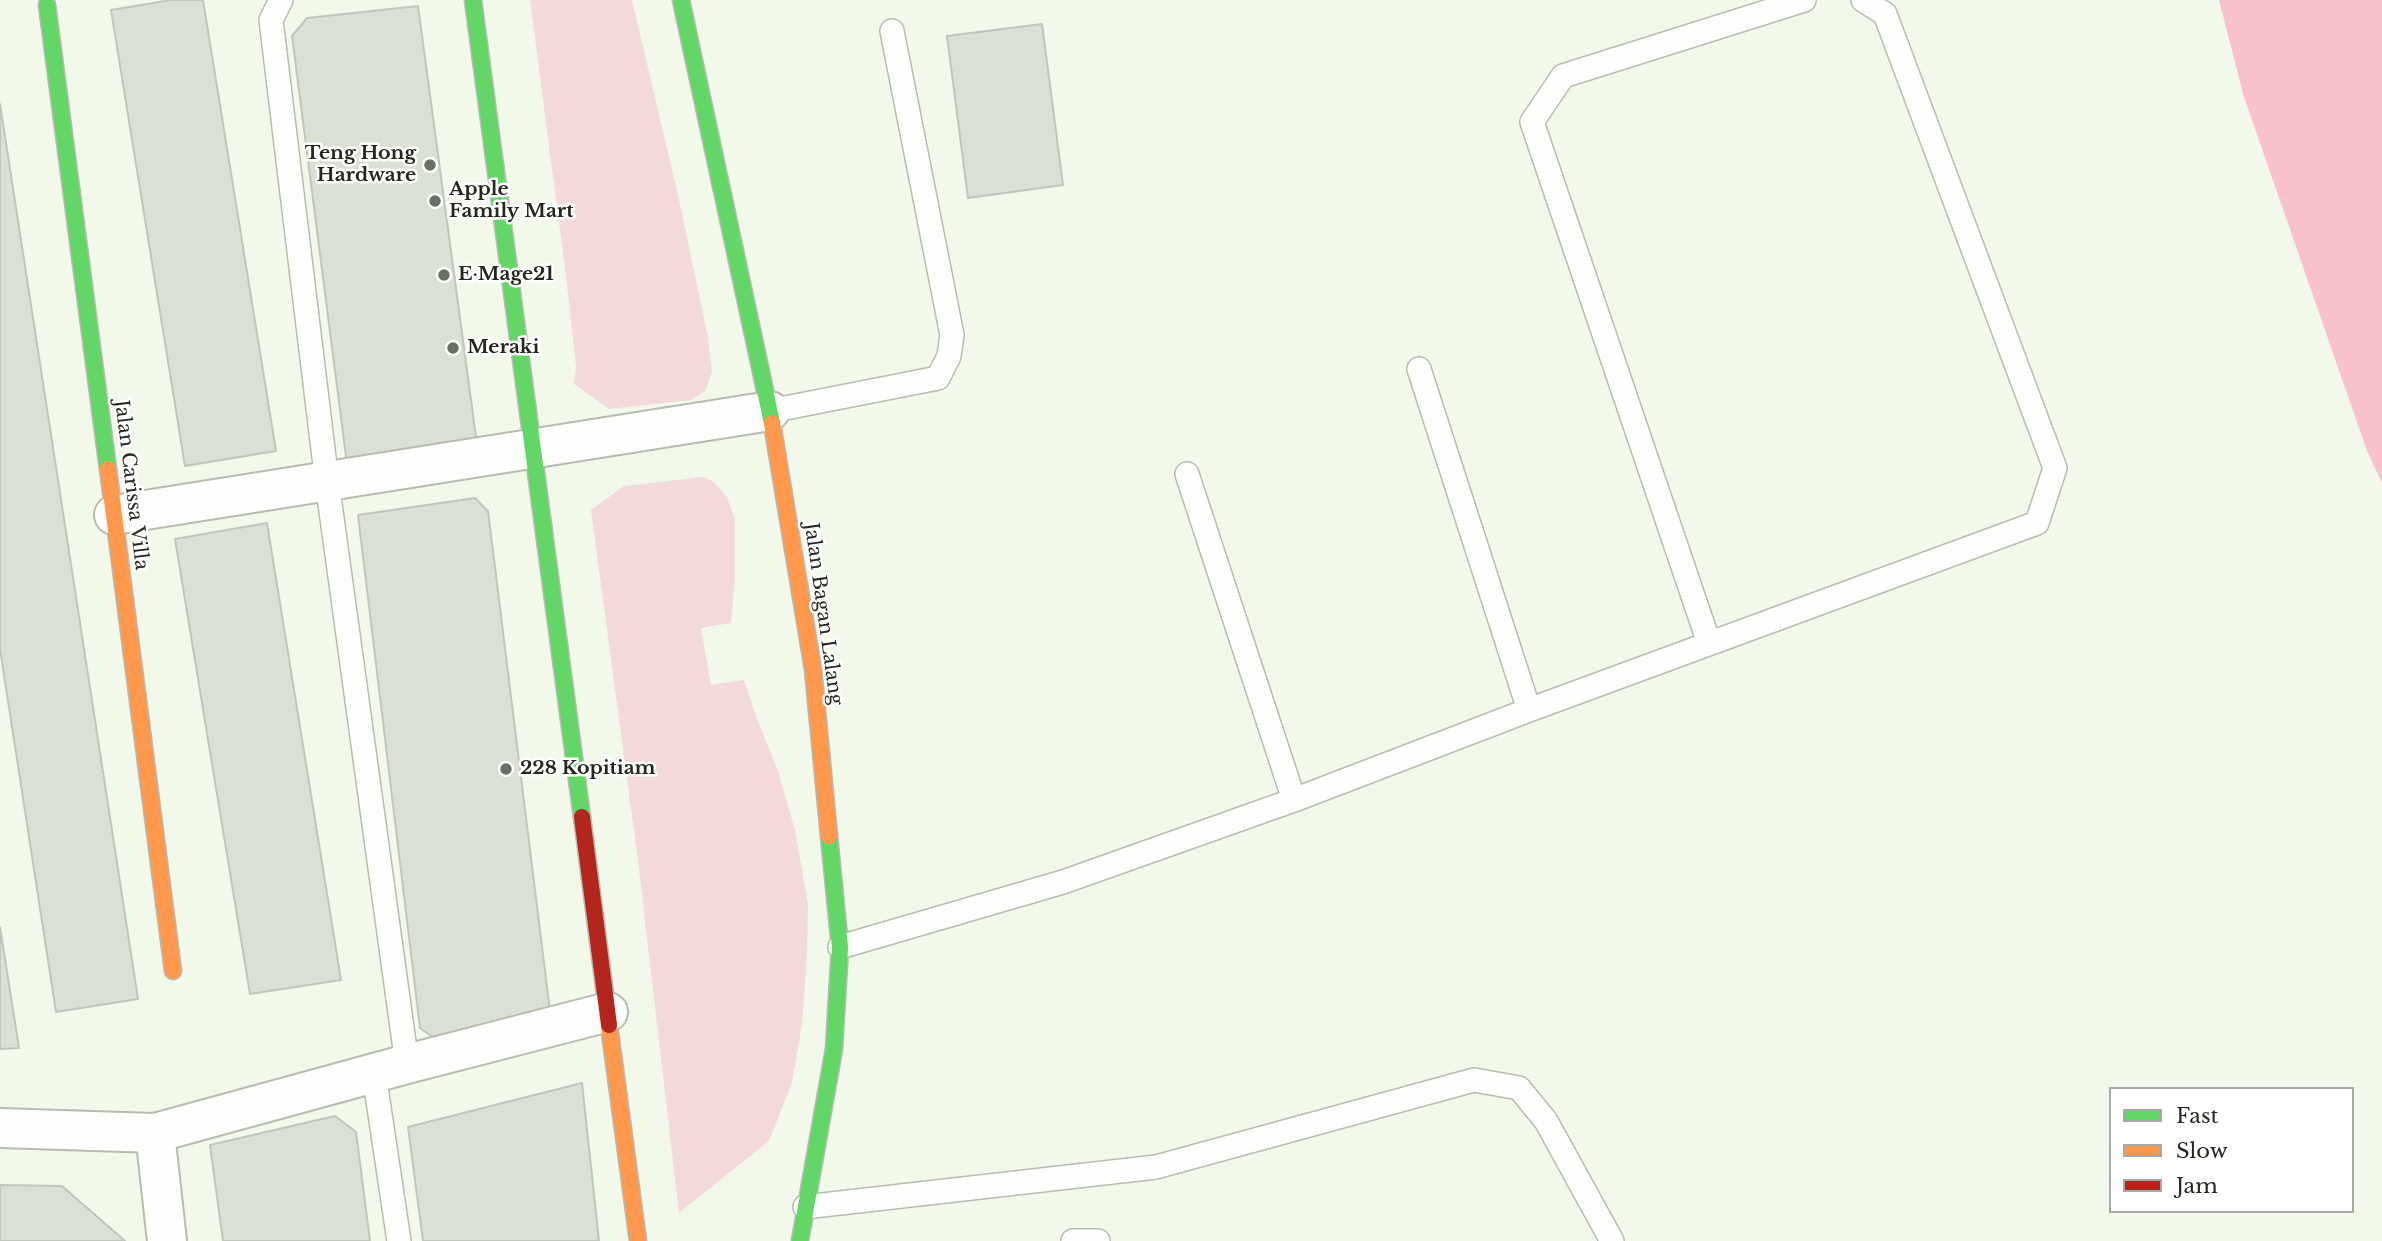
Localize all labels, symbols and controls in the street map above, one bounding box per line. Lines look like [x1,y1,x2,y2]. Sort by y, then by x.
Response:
place label: Teng Hong Hardware [305,143,416,187]
marker: Teng Hong Hardware [422,157,438,173]
place label: Apple Family Mart [449,179,574,223]
marker: Apple Family Mart [427,193,443,209]
place label: E·Mage21 [458,264,554,286]
marker: E·Mage21 [436,267,452,283]
place label: Meraki [467,337,539,359]
marker: Meraki [445,340,461,356]
street label: Jalan Carissa Villa [109,399,153,571]
street label: Jalan Bagan Lalang [799,521,847,707]
place label: 228 Kopitiam [520,758,656,780]
marker: 228 Kopitiam [498,761,514,777]
legend [2109,1087,2354,1213]
text: Fast [2176,1103,2218,1129]
text: Slow [2176,1138,2228,1164]
text: Jam [2176,1173,2218,1199]

